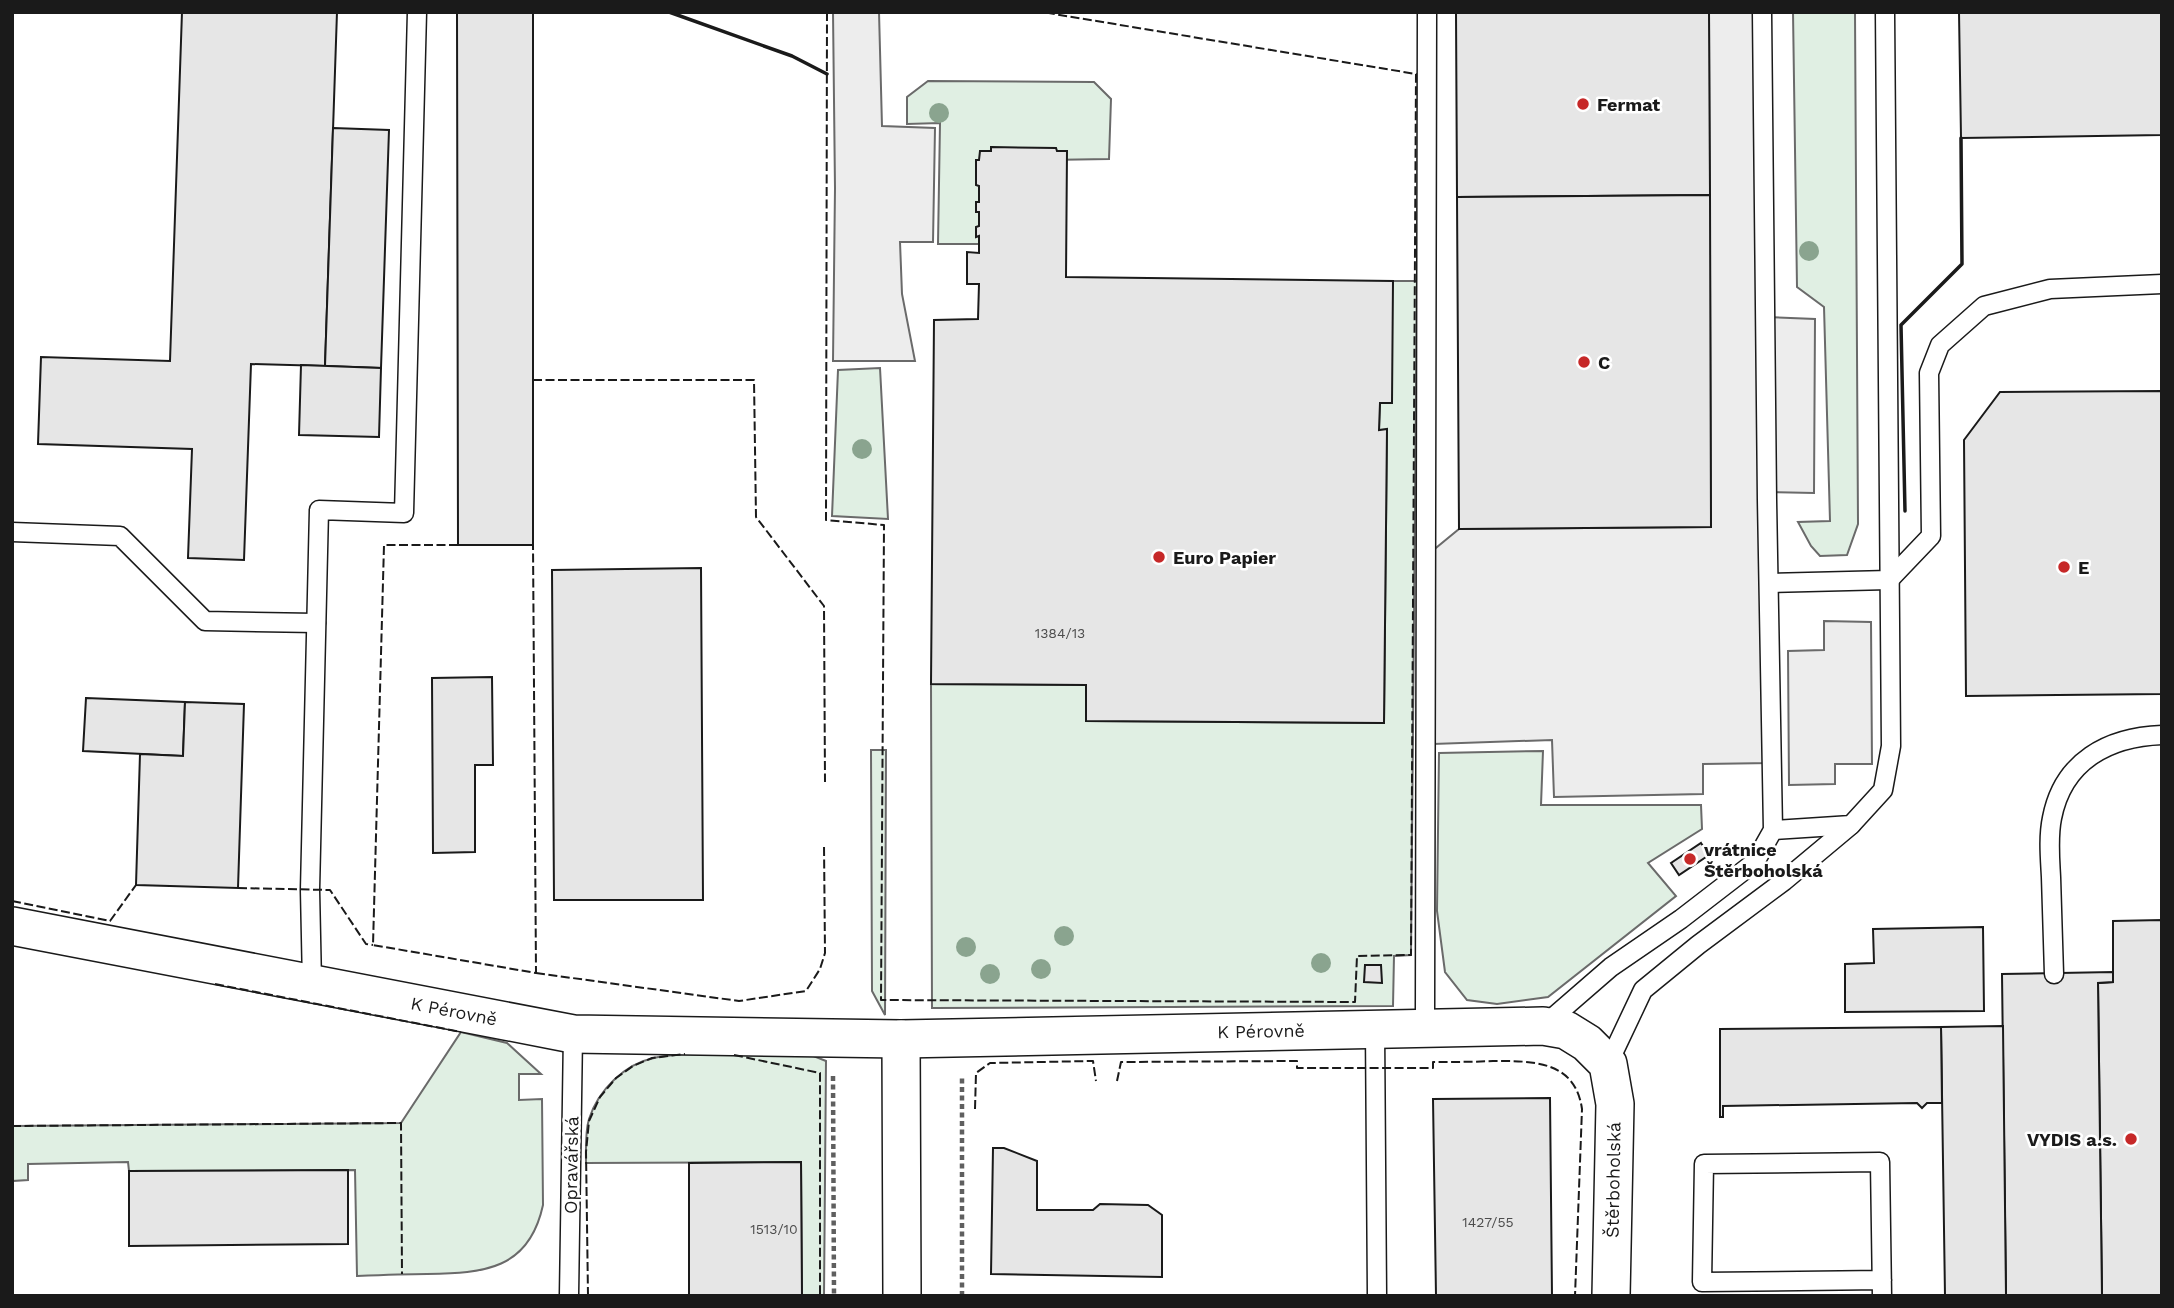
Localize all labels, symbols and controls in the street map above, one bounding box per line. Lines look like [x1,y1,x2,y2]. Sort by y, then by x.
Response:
place label: Fermat [1597,94,1660,115]
marker: Fermat [1575,96,1591,112]
place label: C [1598,352,1610,373]
marker: C [1576,354,1592,370]
place label: Euro Papier [1173,547,1276,568]
marker: Euro Papier [1151,549,1167,565]
place label: E [2078,557,2089,578]
marker: E [2056,559,2072,575]
house number: 1384/13 [1035,625,1085,641]
place label: vrátnice Štěrboholská [1703,839,1823,881]
marker: vrátnice Štěrboholská [1682,851,1698,867]
street label: K Pérovně [409,992,499,1030]
street label: K Pérovně [1217,1020,1305,1042]
street label: Opravářská [560,1116,582,1214]
street label: Štěrboholská [1601,1122,1625,1238]
place label: VYDIS a.s. [2027,1129,2117,1150]
marker: VYDIS a.s. [2123,1131,2139,1147]
house number: 1427/55 [1462,1214,1514,1230]
house number: 1513/10 [750,1221,798,1237]

